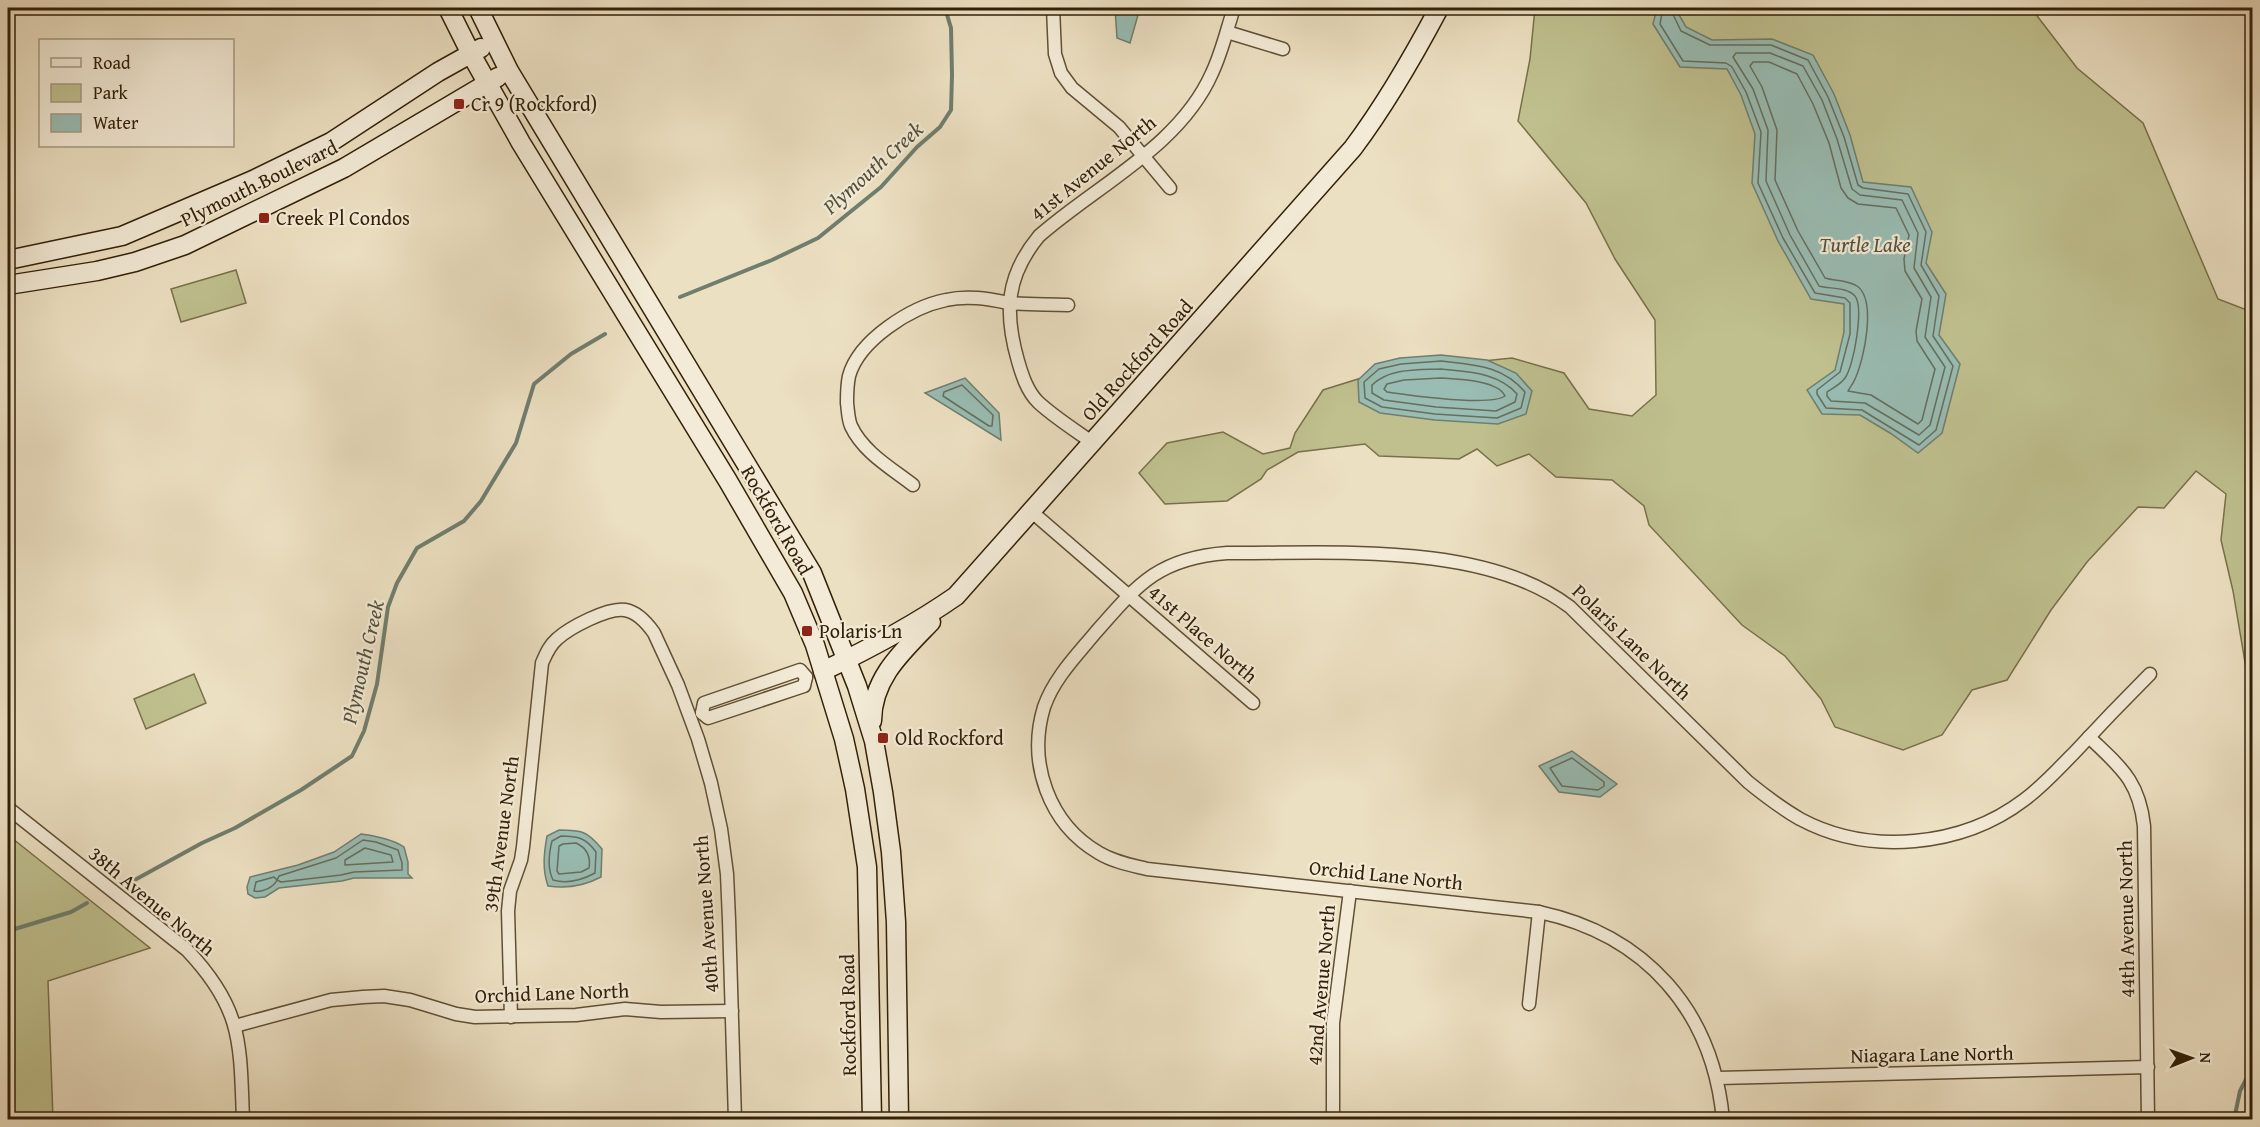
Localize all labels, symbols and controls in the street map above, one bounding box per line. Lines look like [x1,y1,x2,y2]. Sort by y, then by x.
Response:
legend [39,39,234,147]
text: Road [93,49,131,76]
text: Park [93,79,129,106]
place label: Cr 9 (Rockford) [471,89,597,118]
marker: Cr 9 (Rockford) [452,97,466,111]
street label: 41st Avenue North [1024,108,1162,227]
text: Water [93,109,139,136]
water label: Plymouth Creek [815,114,930,222]
street label: Plymouth Boulevard [175,132,342,233]
place label: Creek Pl Condos [276,203,410,232]
marker: Creek Pl Condos [257,211,271,225]
water label: Turtle Lake [1819,229,1911,260]
street label: Old Rockford Road [1074,292,1199,427]
street label: Rockford Road [734,460,821,580]
street label: Polaris Lane North [1566,577,1699,706]
street label: 41st Place North [1142,578,1265,689]
water label: Plymouth Creek [333,597,392,728]
place label: Polaris Ln [819,616,902,645]
marker: Polaris Ln [800,624,814,638]
place label: Old Rockford [895,723,1004,752]
marker: Old Rockford [876,731,890,745]
street label: 39th Avenue North [475,754,526,914]
street label: 40th Avenue North [686,834,725,994]
street label: 38th Avenue North [83,839,222,962]
street label: 44th Avenue North [2110,840,2141,998]
street label: Orchid Lane North [1308,852,1464,897]
street label: 42nd Avenue North [1299,903,1342,1067]
street label: Rockford Road [832,953,863,1076]
street label: Orchid Lane North [474,975,630,1010]
north arrow [2161,1028,2221,1088]
street label: Niagara Lane North [1850,1038,2014,1069]
text: N [2194,1052,2218,1064]

